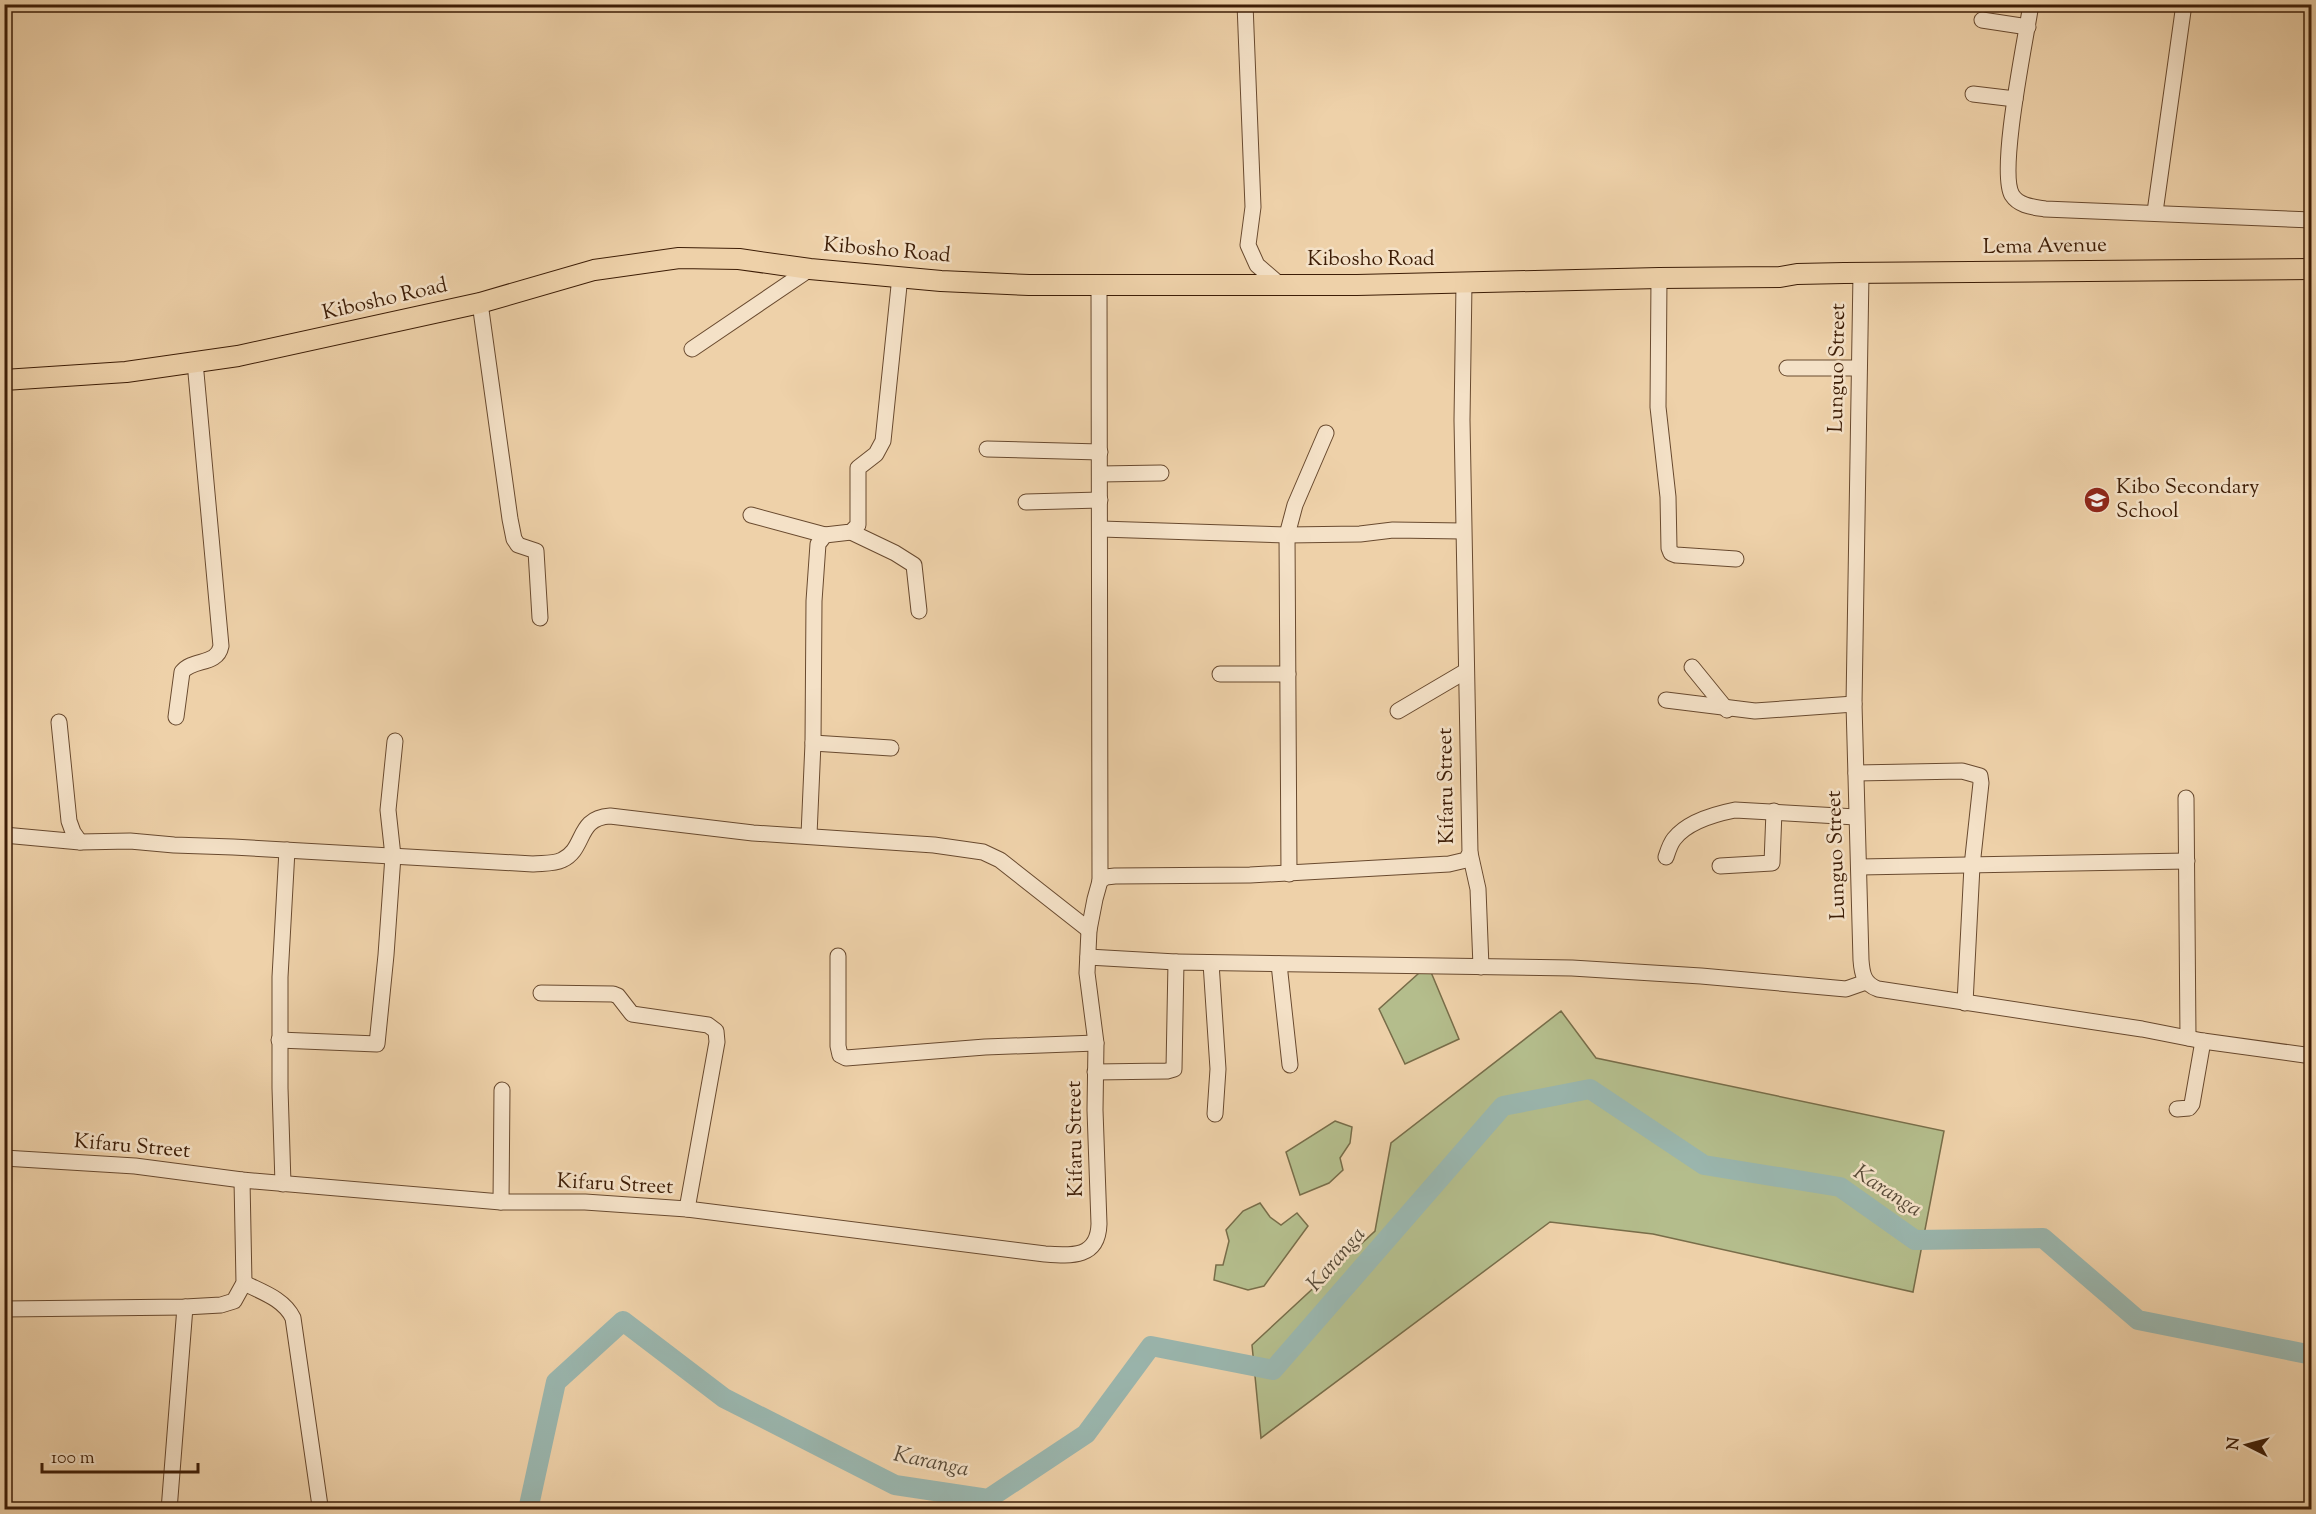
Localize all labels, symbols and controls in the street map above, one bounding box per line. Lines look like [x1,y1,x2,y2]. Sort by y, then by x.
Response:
street label: Kibosho Road [822,231,952,272]
street label: Lema Avenue [1983,231,2107,263]
street label: Kibosho Road [1307,245,1435,275]
street label: Kibosho Road [320,271,451,329]
street label: Lunguo Street [1822,303,1854,433]
place label: Kibo Secondary School [2116,473,2260,527]
school or university icon: Kibo Secondary School [2082,485,2112,515]
street label: Kifaru Street [1431,728,1463,844]
street label: Lunguo Street [1820,790,1854,920]
street label: Kifaru Street [1060,1081,1092,1197]
street label: Kifaru Street [73,1127,191,1167]
water label: Karanga [1846,1158,1928,1226]
street label: Kifaru Street [556,1167,674,1203]
water label: Karanga [1300,1221,1374,1299]
north arrow [2217,1415,2277,1475]
scale bar [42,1436,198,1474]
text: N [2222,1436,2247,1451]
water label: Karanga [890,1439,972,1487]
text: 100 m [51,1446,95,1472]

